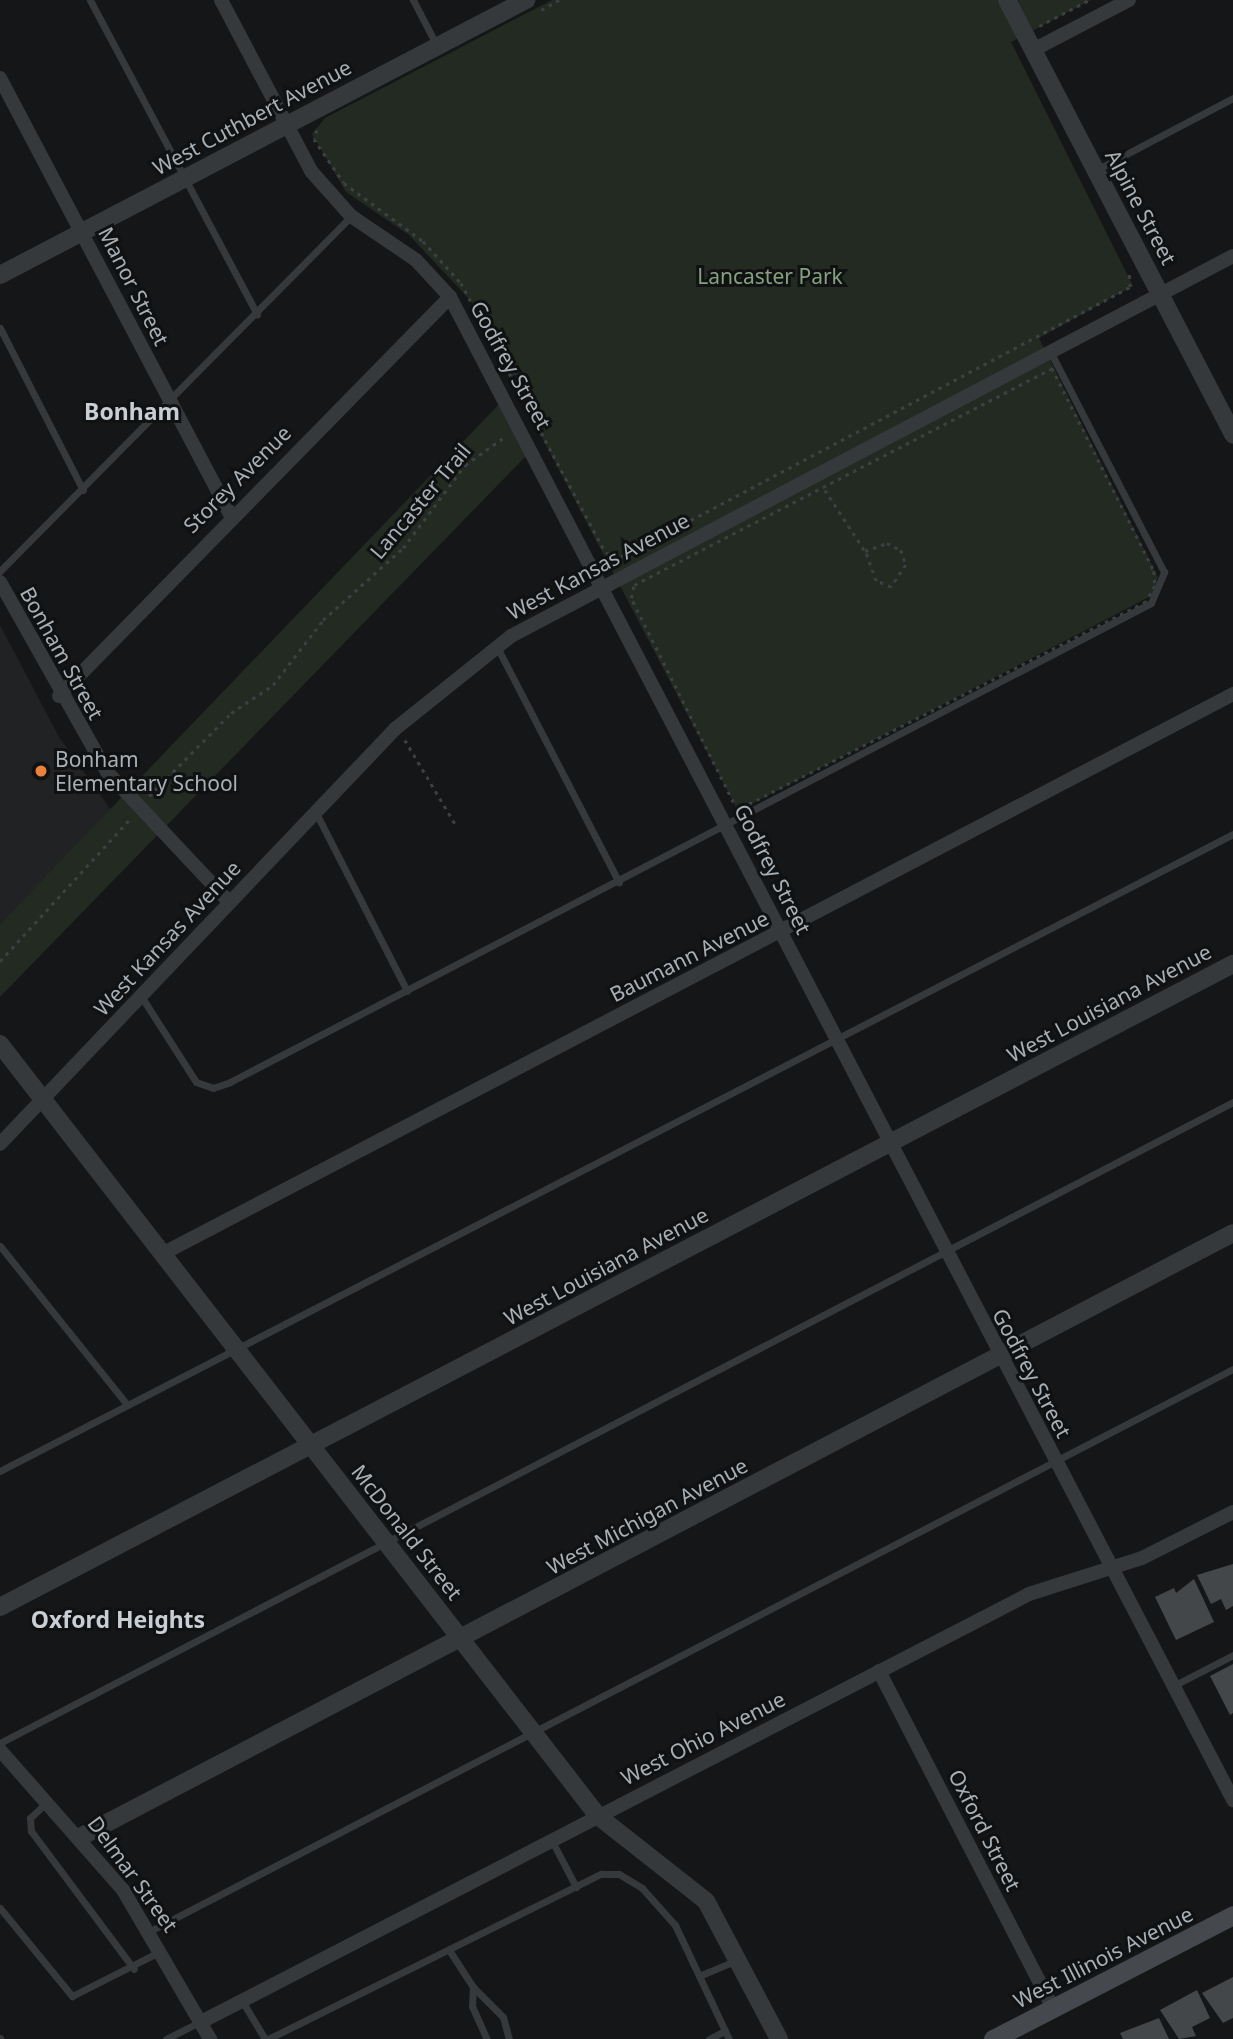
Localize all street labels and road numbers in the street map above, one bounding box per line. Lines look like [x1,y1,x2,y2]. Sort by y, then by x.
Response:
street label: West Cuthbert Avenue [148,54,356,180]
street label: Alpine Street [1100,145,1182,269]
street label: Manor Street [93,223,175,349]
street label: Godfrey Street [465,297,557,433]
street label: Storey Avenue [178,420,296,538]
street label: Lancaster Trail [364,438,476,564]
street label: West Kansas Avenue [503,507,693,625]
street label: Bonham Street [15,582,109,724]
street label: Godfrey Street [729,800,817,938]
street label: West Kansas Avenue [89,855,245,1021]
street label: Baumann Avenue [605,905,773,1007]
street label: West Louisiana Avenue [1003,939,1215,1067]
street label: West Louisiana Avenue [500,1202,712,1330]
street label: Godfrey Street [987,1304,1077,1442]
street label: West Michigan Avenue [542,1452,752,1580]
street label: McDonald Street [346,1459,468,1605]
street label: West Ohio Avenue [617,1686,789,1790]
street label: Oxford Street [944,1765,1026,1895]
street label: Delmar Street [83,1811,183,1937]
street label: West Illinois Avenue [1009,1901,1197,2013]

